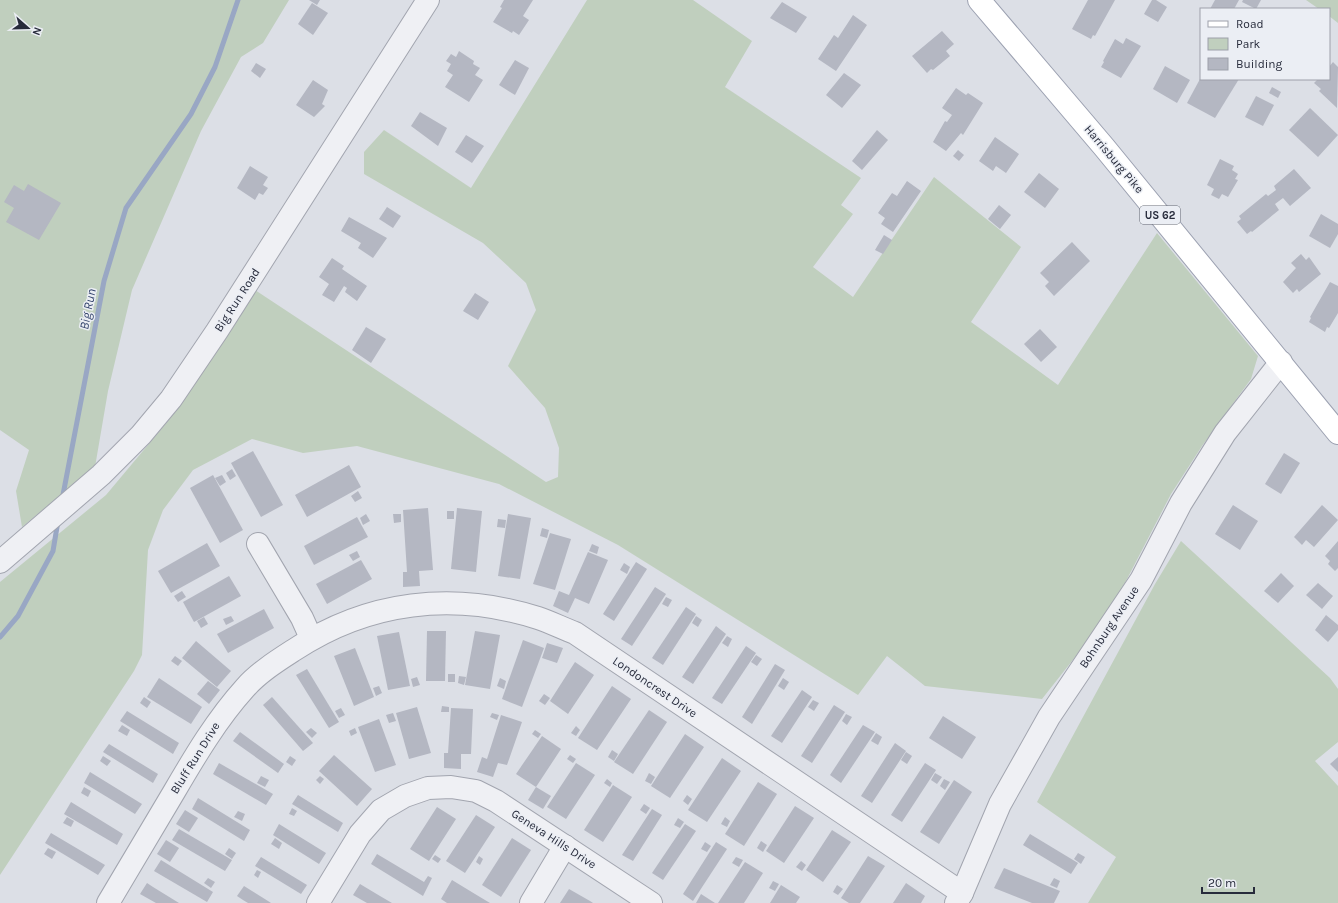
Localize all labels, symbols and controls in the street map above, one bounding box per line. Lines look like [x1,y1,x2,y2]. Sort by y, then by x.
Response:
north arrow [8,8,48,48]
legend [1200,8,1330,80]
text: Road [1236,17,1264,31]
text: N [29,25,44,37]
text: Park [1236,37,1261,51]
text: Building [1236,57,1283,71]
street label: Harrisburg Pike [1081,122,1147,196]
road number: US 62 [1140,206,1180,224]
street label: Big Run Road [211,266,263,334]
water label: Big Run [76,287,99,331]
street label: Bohnburg Avenue [1076,583,1142,671]
street label: Londoncrest Drive [610,654,700,720]
street label: Bluff Run Drive [167,720,223,796]
street label: Geneva Hills Drive [509,806,599,872]
scale bar [1202,869,1254,895]
text: 20 m [1208,876,1236,890]

